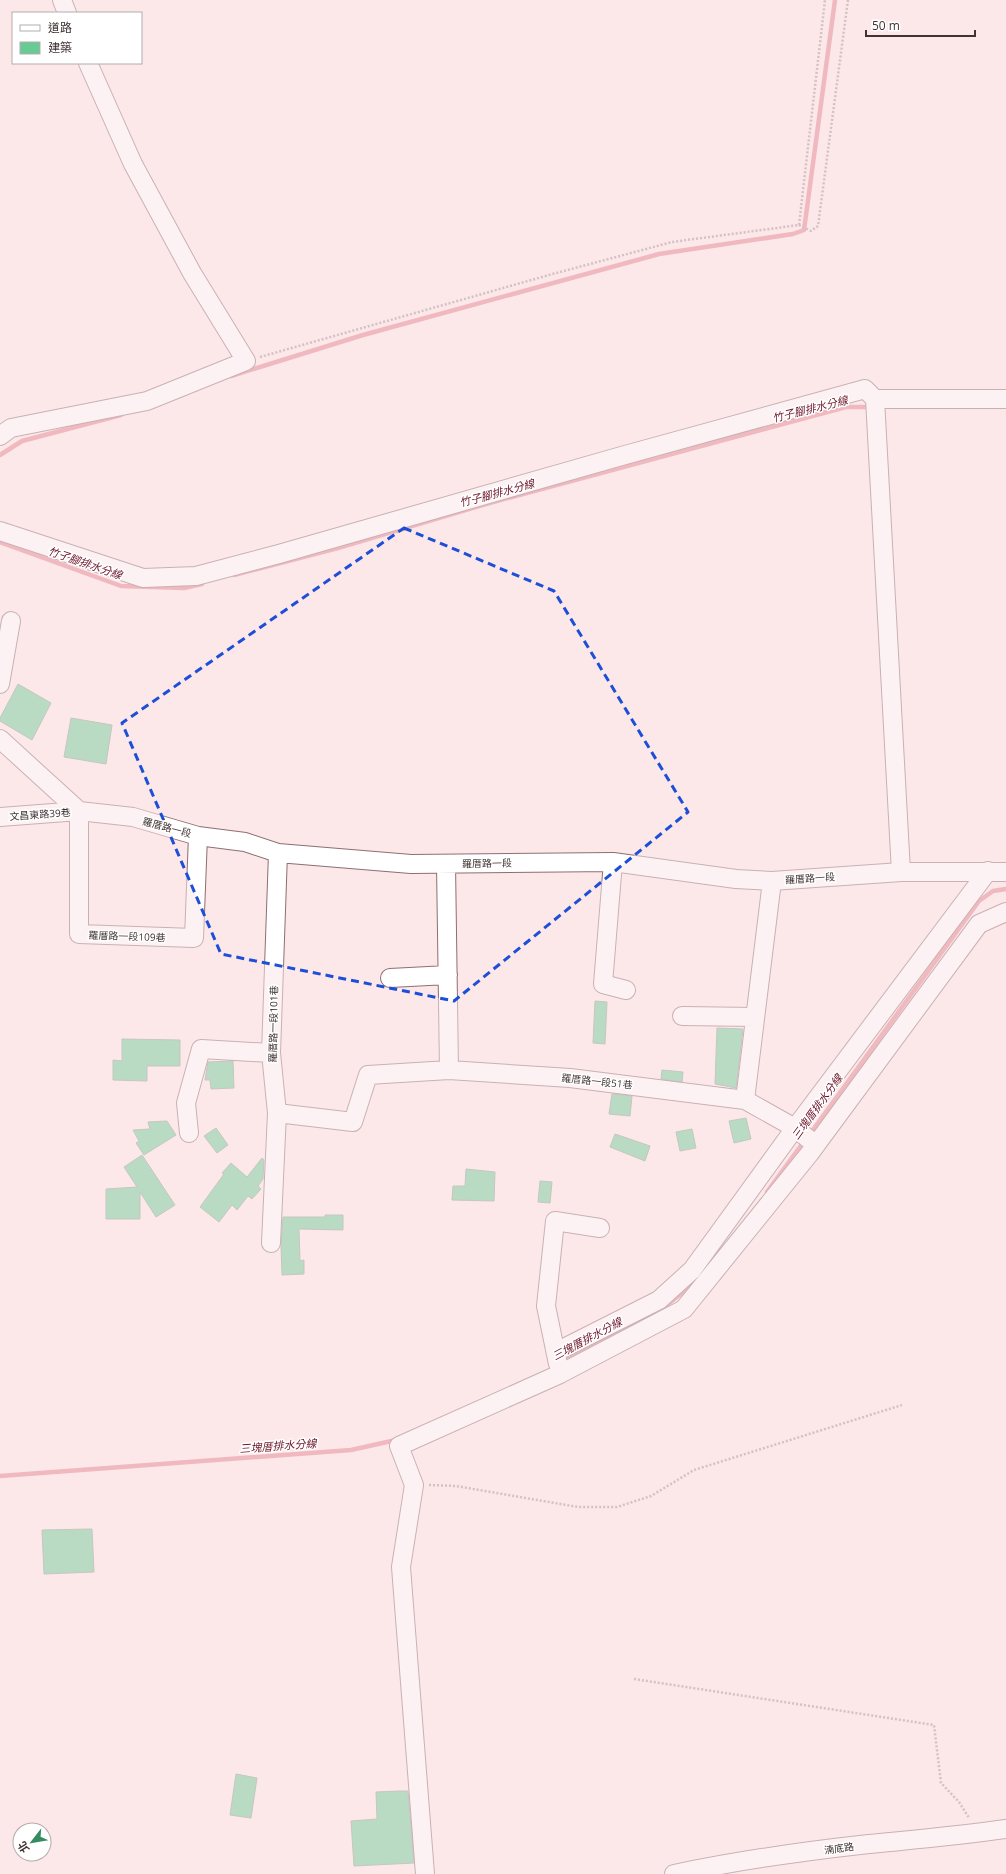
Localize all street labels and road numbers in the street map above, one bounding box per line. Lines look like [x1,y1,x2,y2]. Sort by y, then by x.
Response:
street label: 文昌東路39巷 [9,805,71,823]
street label: 羅厝路一段 [141,814,193,840]
street label: 羅厝路一段 [462,856,512,870]
street label: 羅厝路一段 [785,869,835,887]
street label: 羅厝路一段109巷 [88,928,166,944]
street label: 羅厝路一段101巷 [265,985,281,1063]
street label: 羅厝路一段51巷 [561,1070,633,1092]
street label: 湳底路 [823,1839,855,1857]

